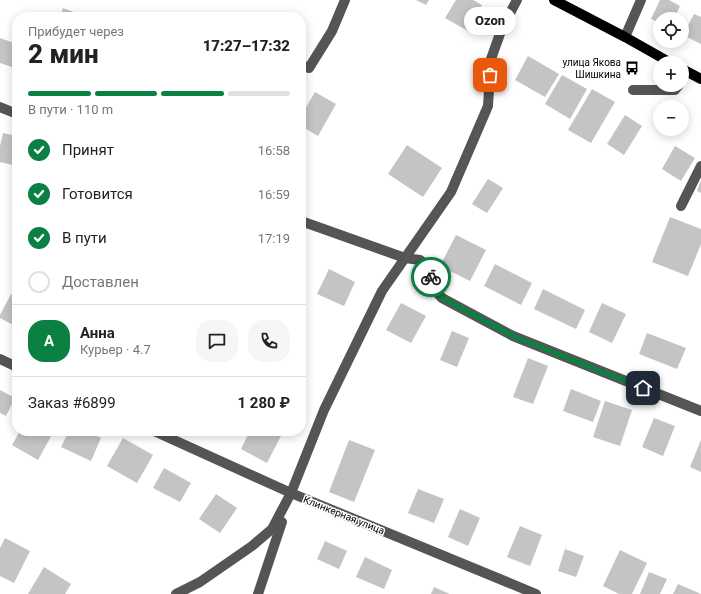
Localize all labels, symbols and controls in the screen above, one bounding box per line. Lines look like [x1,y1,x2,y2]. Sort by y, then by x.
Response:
callout: Ozon [464,7,516,35]
map controls [653,12,689,136]
button: locate [653,12,689,48]
text: Ozon [475,13,505,28]
text: Прибудет через [28,24,124,39]
text: 17:27–17:32 [203,37,290,55]
text: 2 мин [28,39,99,69]
button: + [653,56,689,92]
place label: улица Якова Шишкина [563,57,621,80]
pin [473,58,507,92]
bus stop icon: улица Якова Шишкина [624,60,640,76]
icon: bag [479,64,501,86]
button: − [653,100,689,136]
text: В пути · 110 m [28,102,113,117]
icon: check [28,139,50,161]
text: Принят [62,141,114,159]
text: 16:58 [258,143,290,158]
icon: check [28,183,50,205]
text: Готовится [62,185,133,203]
text: 16:59 [258,187,290,202]
icon: check [28,227,50,249]
text: В пути [62,229,107,247]
text: 17:19 [258,231,290,246]
courier [411,257,451,297]
icon: bike [420,266,442,288]
text: Доставлен [62,273,139,291]
button: chat [196,320,238,362]
button: phone [248,320,290,362]
text: Анна [80,324,115,342]
text: А [44,332,54,350]
text: Курьер · 4.7 [80,342,151,357]
pin [626,371,660,405]
icon: home [632,377,654,399]
text: Заказ #6899 [28,394,116,412]
text: 1 280 ₽ [238,394,290,412]
street label: Клинкерная улица [302,494,386,536]

